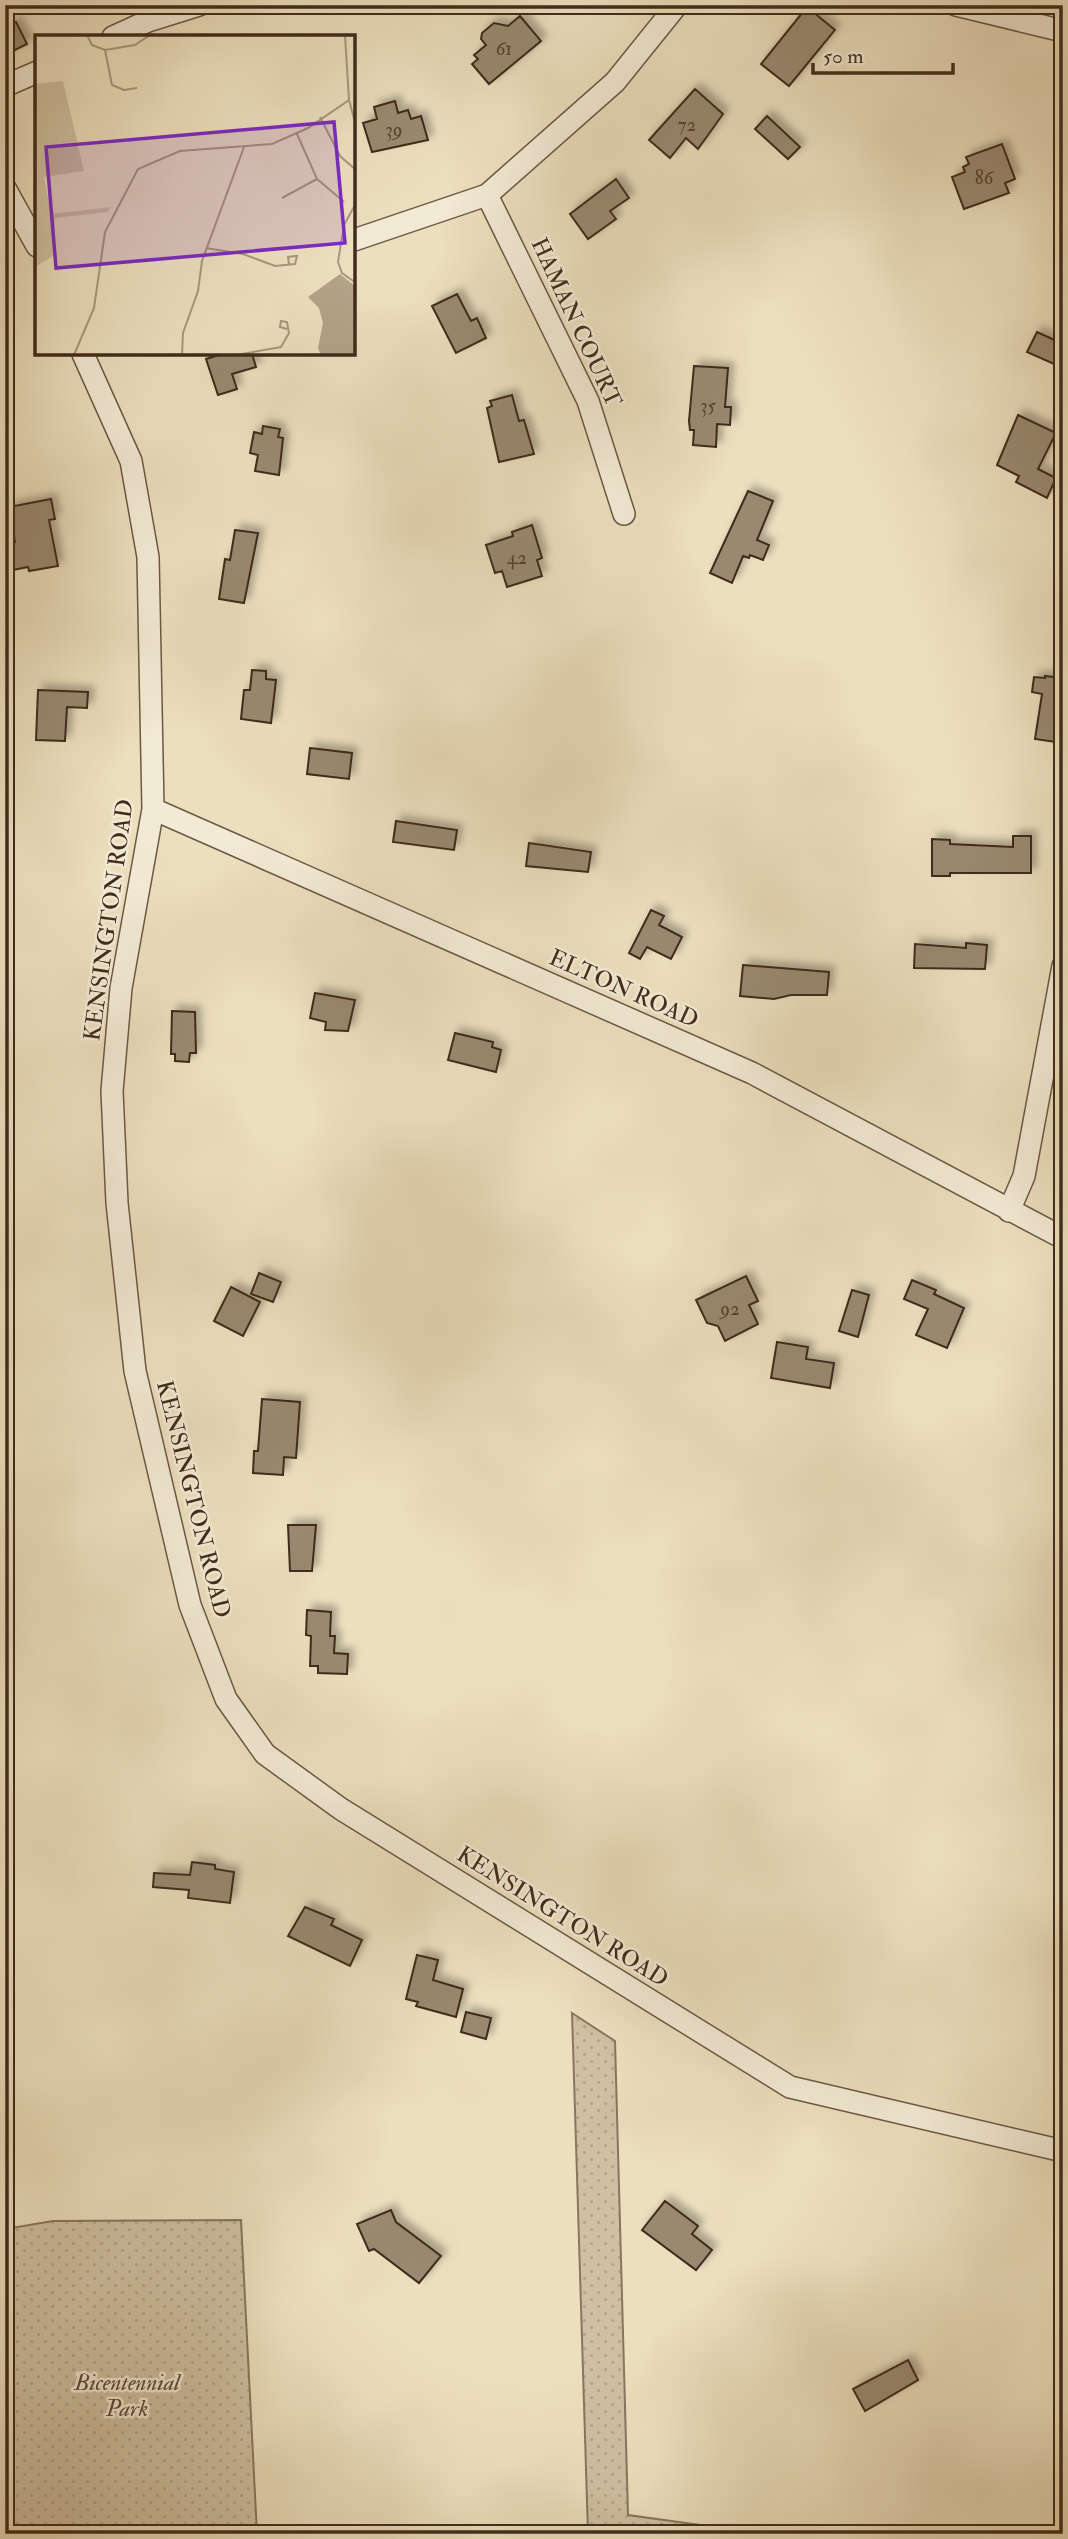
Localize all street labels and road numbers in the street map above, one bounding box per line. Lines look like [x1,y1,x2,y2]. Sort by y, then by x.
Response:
street label: HAMAN COURT [525,233,628,411]
street label: KENSINGTON ROAD [77,797,140,1043]
street label: ELTON ROAD [545,943,703,1034]
street label: KENSINGTON ROAD [150,1377,237,1621]
street label: KENSINGTON ROAD [452,1840,674,1993]

